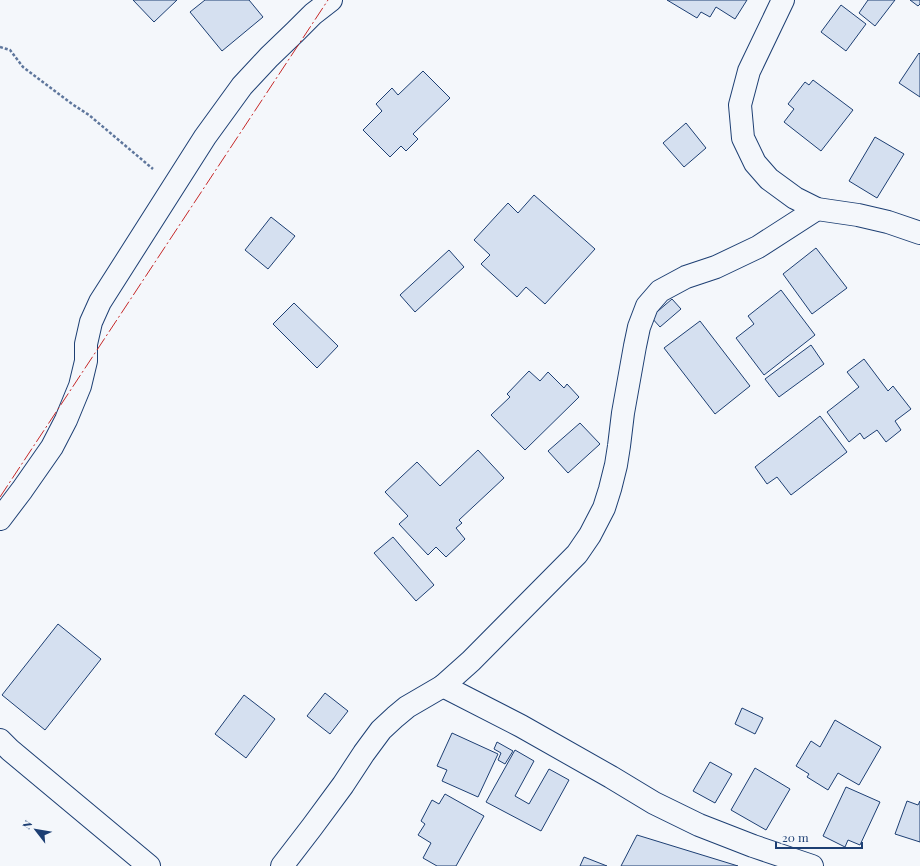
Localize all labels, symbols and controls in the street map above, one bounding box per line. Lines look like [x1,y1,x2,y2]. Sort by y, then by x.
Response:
north arrow [16,810,56,850]
text: N [19,817,36,832]
scale bar [776,824,862,850]
text: 20 m [782,829,809,845]

